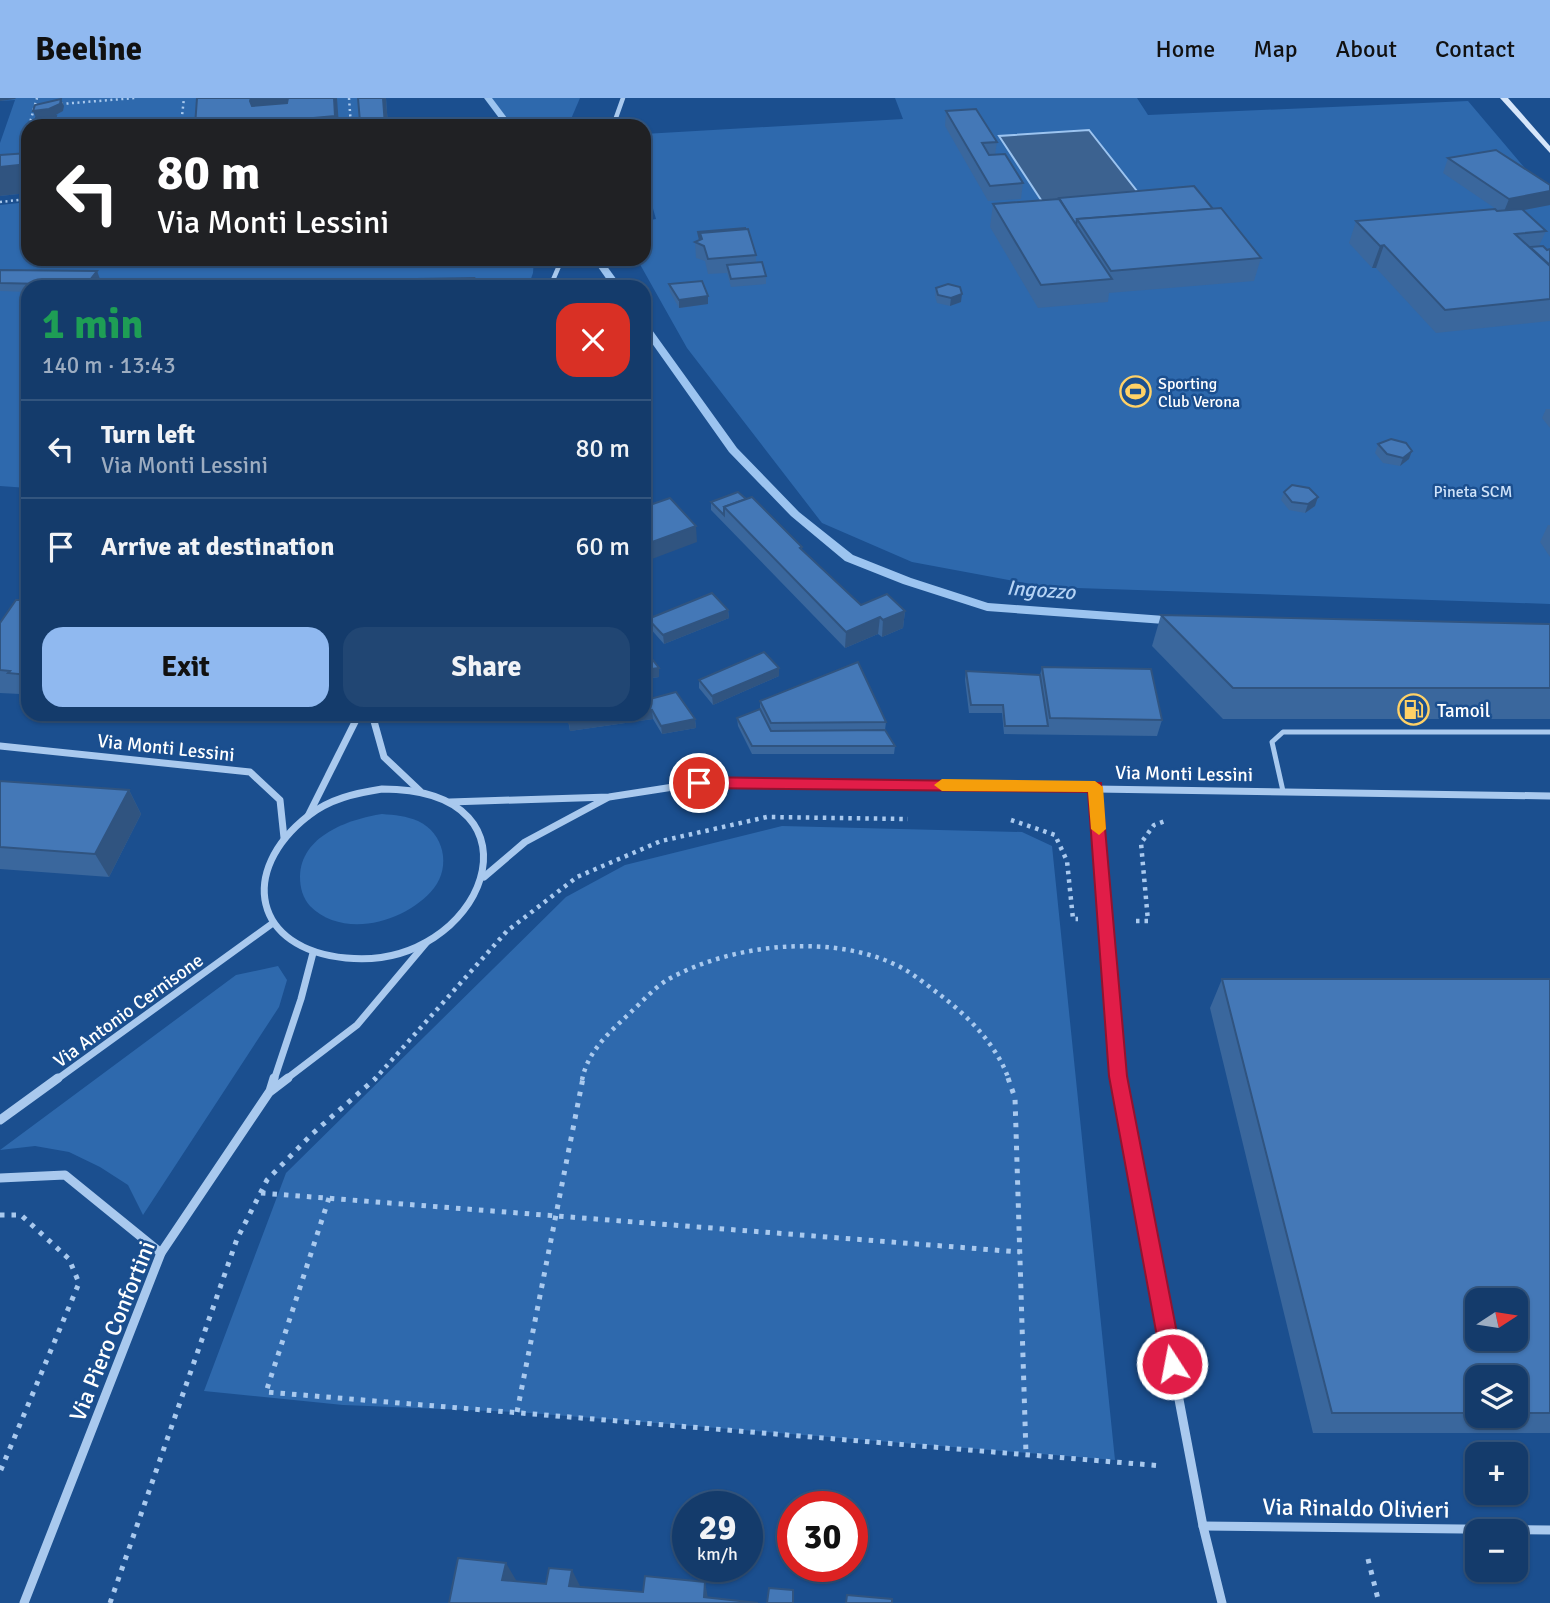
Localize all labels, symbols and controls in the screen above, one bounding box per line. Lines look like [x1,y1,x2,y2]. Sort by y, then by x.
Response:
text: Beeline [35,29,142,70]
text: Home [1155,34,1215,64]
text: Map [1253,34,1298,64]
text: About [1336,34,1397,64]
text: Contact [1435,34,1515,64]
text: 80 m [157,143,260,203]
icon: left [42,147,133,238]
text: Via Monti Lessini [157,203,389,242]
text: 1 min [42,299,143,350]
button: close [556,303,630,377]
text: 140 m · 13:43 [42,351,176,380]
place label: Sporting Club Verona [1158,374,1240,412]
sports icon: Sporting Club Verona [1118,375,1152,409]
text: Turn left [101,419,195,451]
icon: left [42,430,80,468]
text: 80 m [575,433,630,465]
text: Via Monti Lessini [101,451,268,480]
park label: Pineta SCM [1434,482,1512,502]
icon: arrive [42,528,80,566]
text: Arrive at destination [101,531,334,563]
text: 60 m [575,531,630,563]
water label: Ingozzo [1006,575,1077,605]
button: Exit [42,627,329,707]
button: Share [343,627,630,707]
fuel station icon: Tamoil [1397,693,1431,727]
place label: Tamoil [1437,699,1490,723]
street label: Via Monti Lessini [96,729,236,767]
pin [669,753,729,813]
street label: Via Monti Lessini [1115,761,1253,787]
icon: arrive [680,764,718,802]
street label: Via Antonio Cernisone [49,948,208,1073]
street label: Via Piero Confortini [63,1237,162,1426]
north arrow [1465,1288,1528,1351]
map controls [1465,1288,1528,1582]
position arrow [1135,1327,1209,1401]
button: layers [1465,1365,1528,1428]
button: + [1465,1442,1528,1505]
speed limit sign: 30 [777,1491,868,1582]
street label: Via Rinaldo Olivieri [1262,1492,1450,1525]
text: 29 [699,1506,736,1549]
button: − [1465,1519,1528,1582]
text: km/h [697,1543,738,1565]

